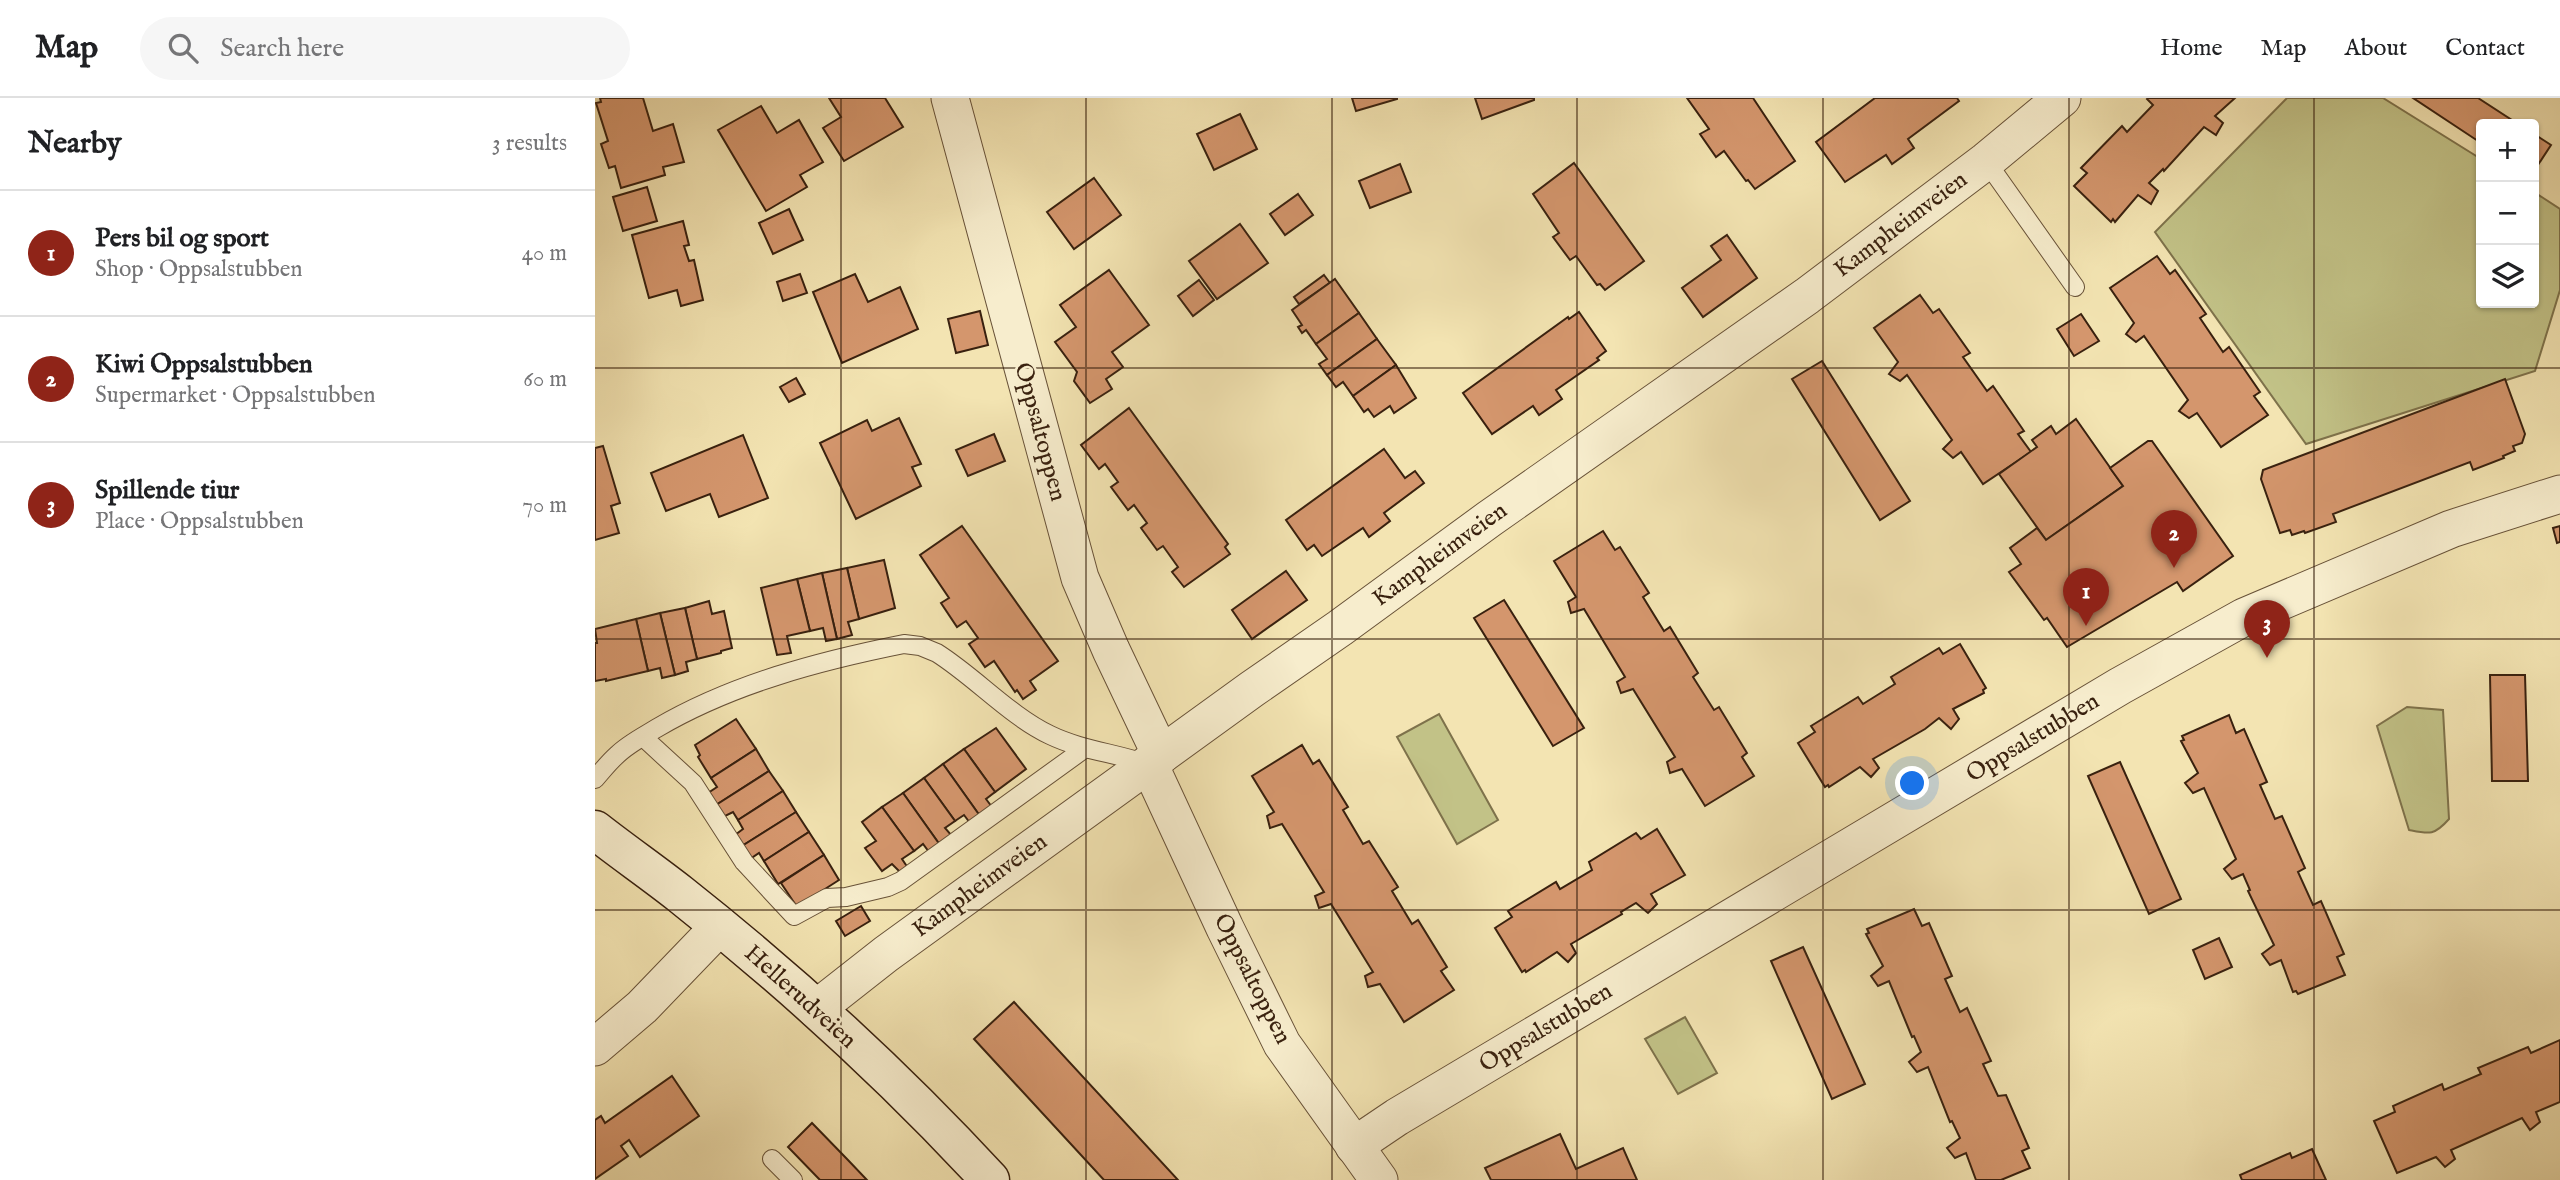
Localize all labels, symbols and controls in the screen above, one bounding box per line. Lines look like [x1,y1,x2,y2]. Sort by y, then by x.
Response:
search box [140,17,630,80]
text: Map [35,27,98,69]
icon: search [164,29,202,67]
text: Search here [220,32,344,65]
text: Home [2160,33,2223,64]
text: Map [2261,33,2307,64]
text: About [2345,33,2407,64]
text: Contact [2445,33,2525,64]
map controls [2476,119,2539,308]
button: + [2476,119,2539,182]
text: Nearby [28,125,121,163]
text: 3 results [492,129,567,158]
street label: Kampheimveien [1828,165,1974,285]
button: − [2476,182,2539,245]
text: Pers bil og sport [95,222,269,255]
text: 1 [47,239,55,268]
text: 40 m [522,239,567,268]
button: layers [2476,245,2539,308]
text: Shop · Oppsalstubben [95,255,303,284]
text: Kiwi Oppsalstubben [95,348,313,381]
street label: Oppsaltoppen [1007,359,1073,505]
text: 2 [46,365,56,394]
text: 60 m [523,365,567,394]
text: Supermarket · Oppsalstubben [95,381,376,410]
text: Spillende tiur [95,474,239,507]
text: 3 [47,491,55,520]
text: 70 m [522,491,567,520]
street label: Kampheimveien [1366,496,1514,614]
text: Place · Oppsalstubben [95,507,304,536]
pin: 2 [2151,510,2197,568]
pin: 1 [2063,568,2109,626]
pin: 3 [2244,600,2290,658]
street label: Oppsalstubben [1961,686,2105,790]
your location [1895,766,1929,800]
street label: Kampheimveien [906,827,1054,945]
street label: Oppsaltoppen [1206,909,1298,1050]
street label: Hellerudveien [737,938,863,1056]
street label: Oppsalstubben [1474,976,1618,1080]

